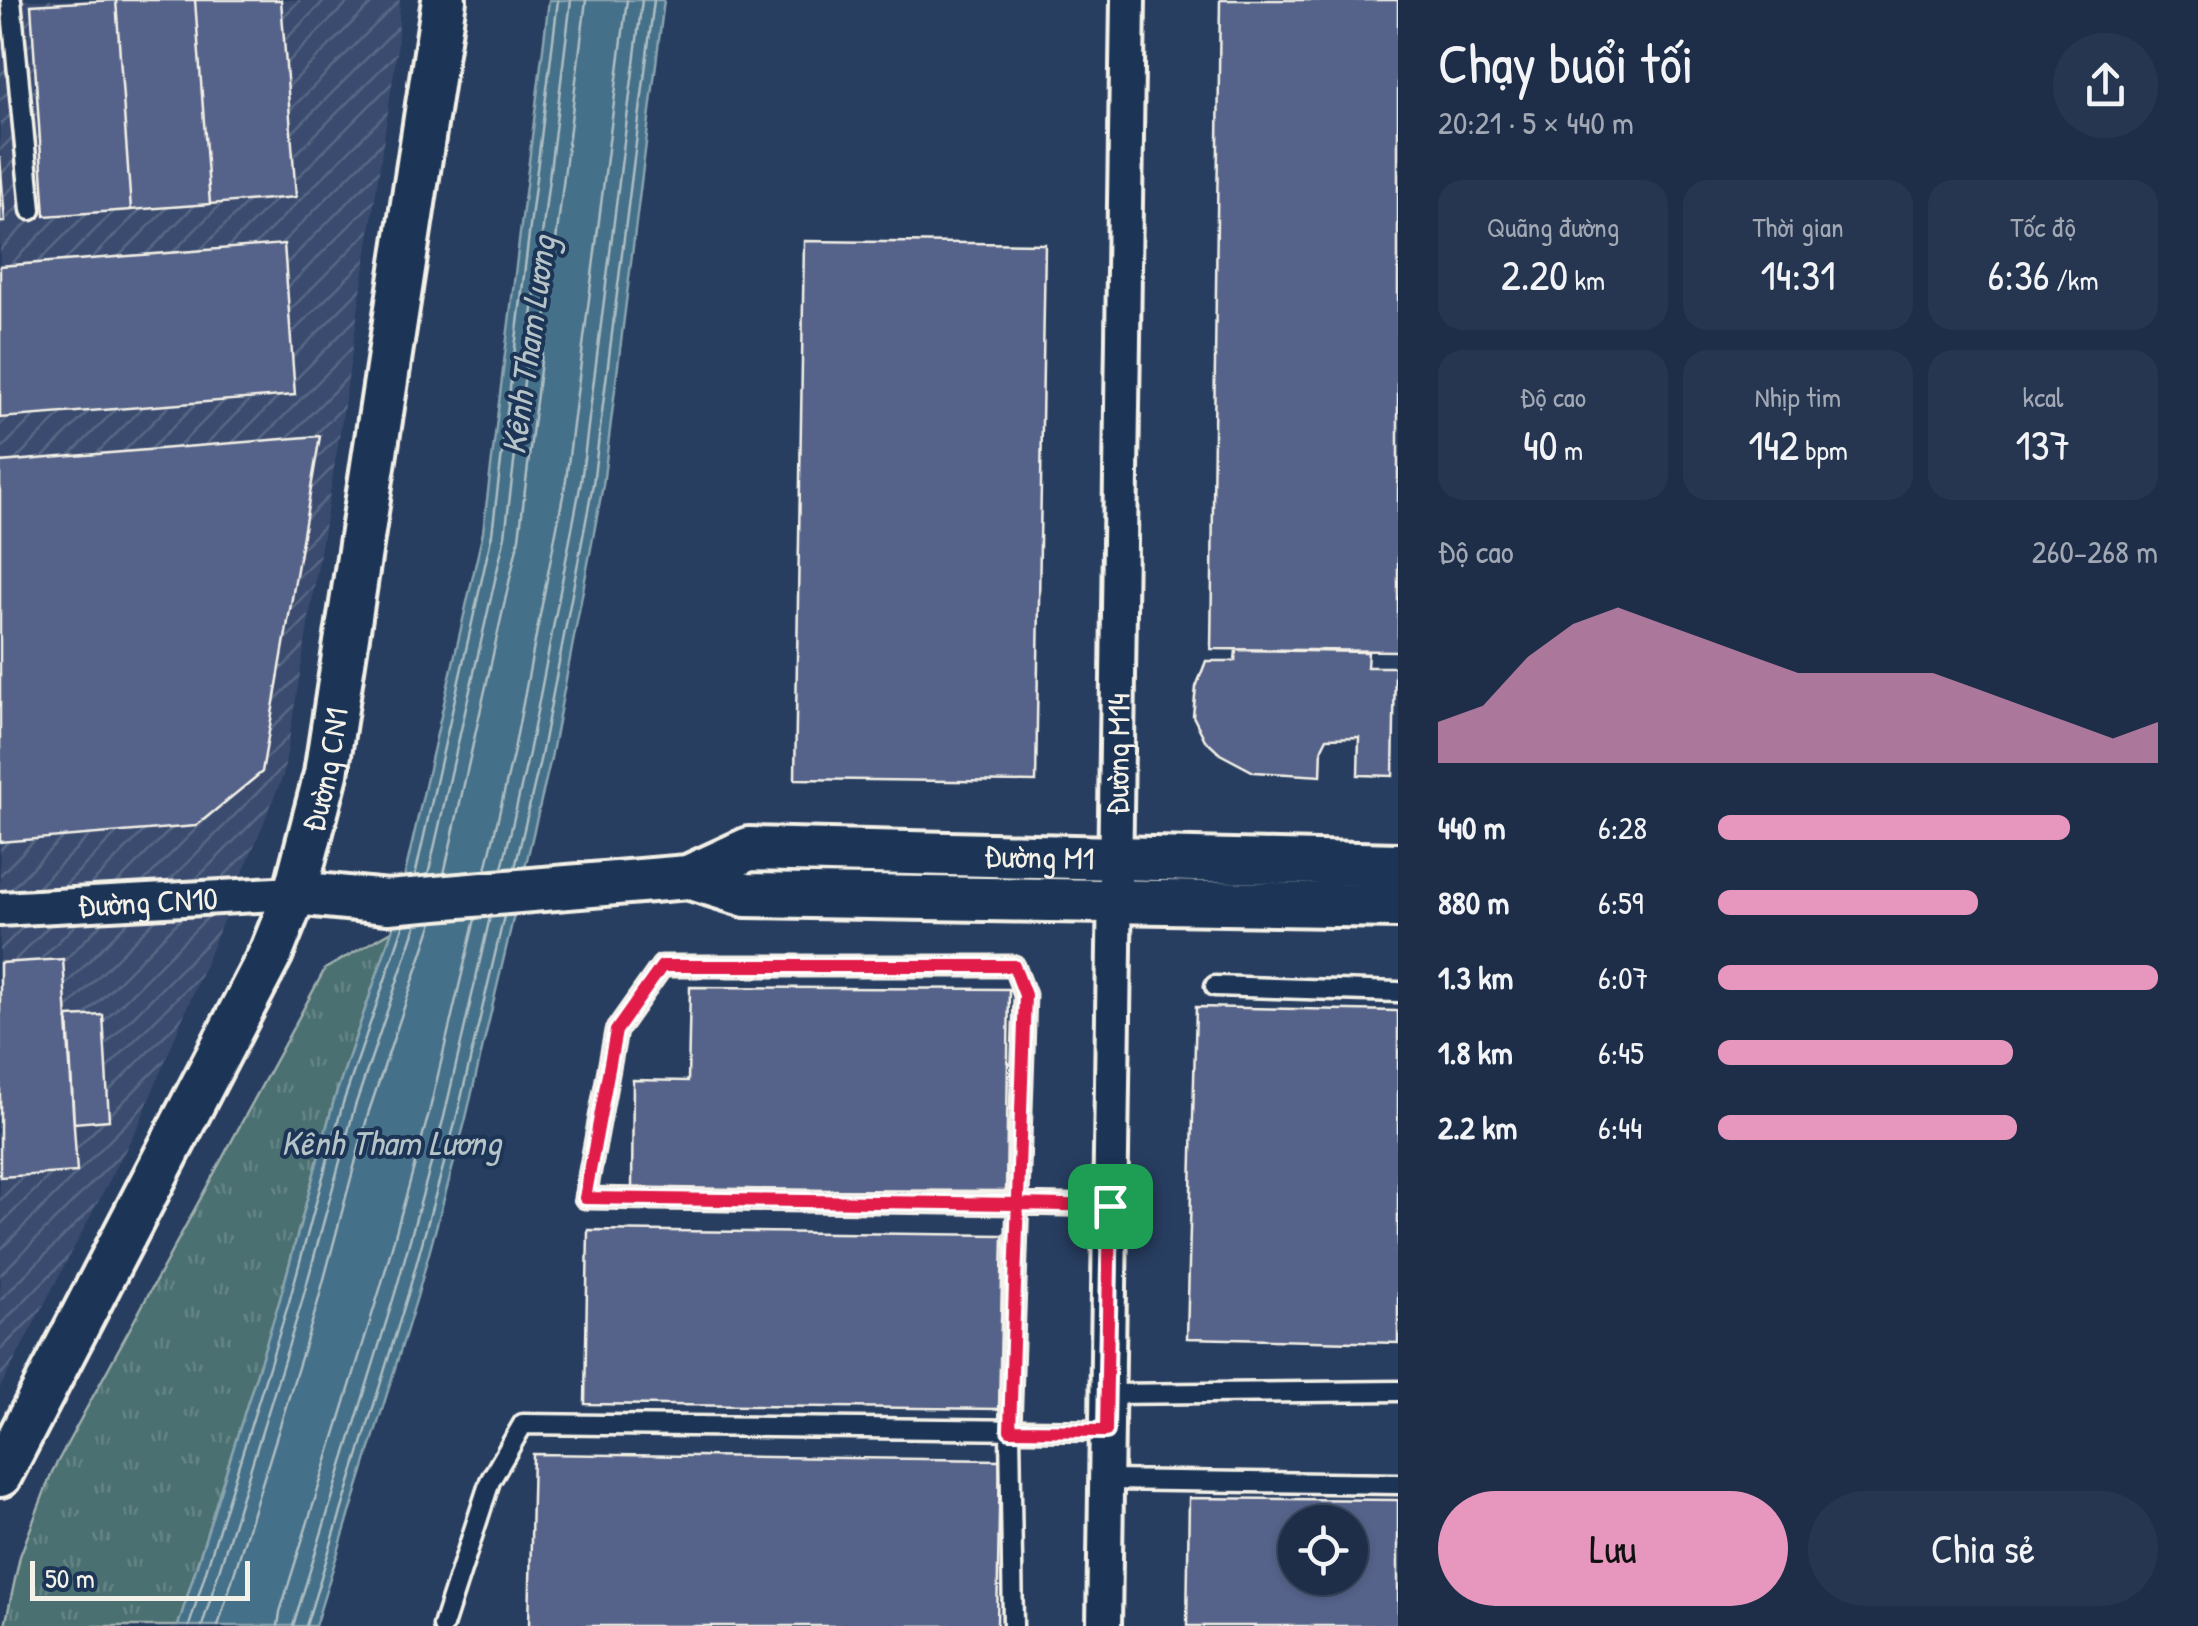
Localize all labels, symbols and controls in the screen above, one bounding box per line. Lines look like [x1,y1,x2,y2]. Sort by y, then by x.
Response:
text: Chạy buổi tối [1438,26,1694,100]
button: share [2053,33,2158,138]
text: 20:21 · 5 × 440 m [1438,101,1634,144]
text: Quãng đường [1487,208,1619,246]
text: Thời gian [1752,208,1844,246]
text: Tốc độ [2010,208,2076,246]
water label: Kênh Tham Lương [489,230,567,457]
text: 2.20 [1501,246,1568,303]
text: 14:31 [1761,246,1835,303]
text: 6:36 [1987,246,2050,303]
text: km [1568,261,1605,299]
text: /km [2050,261,2099,299]
text: Độ cao [1520,378,1586,416]
text: Nhịp tim [1755,378,1841,416]
text: kcal [2023,378,2063,416]
text: 40 [1523,416,1558,473]
text: 142 [1748,416,1799,473]
text: 137 [2016,416,2070,473]
text: m [1558,431,1583,469]
text: bpm [1799,431,1848,469]
text: Độ cao [1438,530,1514,573]
text: 260–268 m [2032,530,2158,573]
street label: Đường M14 [1094,693,1139,815]
street label: Đường CN1 [290,704,357,836]
text: 440 m [1438,806,1505,849]
text: 6:28 [1598,806,1647,849]
street label: Đường M1 [984,833,1095,879]
street label: Đường CN10 [77,876,219,926]
text: 880 m [1438,881,1509,924]
text: 6:59 [1598,881,1643,924]
text: 1.3 km [1438,956,1513,999]
text: 6:07 [1598,956,1648,999]
text: 1.8 km [1438,1031,1513,1074]
text: 6:45 [1598,1031,1644,1074]
text: 2.2 km [1438,1106,1517,1149]
text: 6:44 [1598,1106,1642,1149]
water label: Kênh Tham Lương [281,1119,503,1166]
pin [1068,1164,1153,1249]
icon: arrive [1083,1179,1138,1234]
button: Lưu [1438,1491,1788,1606]
button: Chia sẻ [1808,1491,2158,1606]
map controls [1278,1505,1368,1595]
button: locate [1278,1505,1368,1595]
scale bar [30,1556,250,1600]
text: 50 m [45,1559,95,1597]

